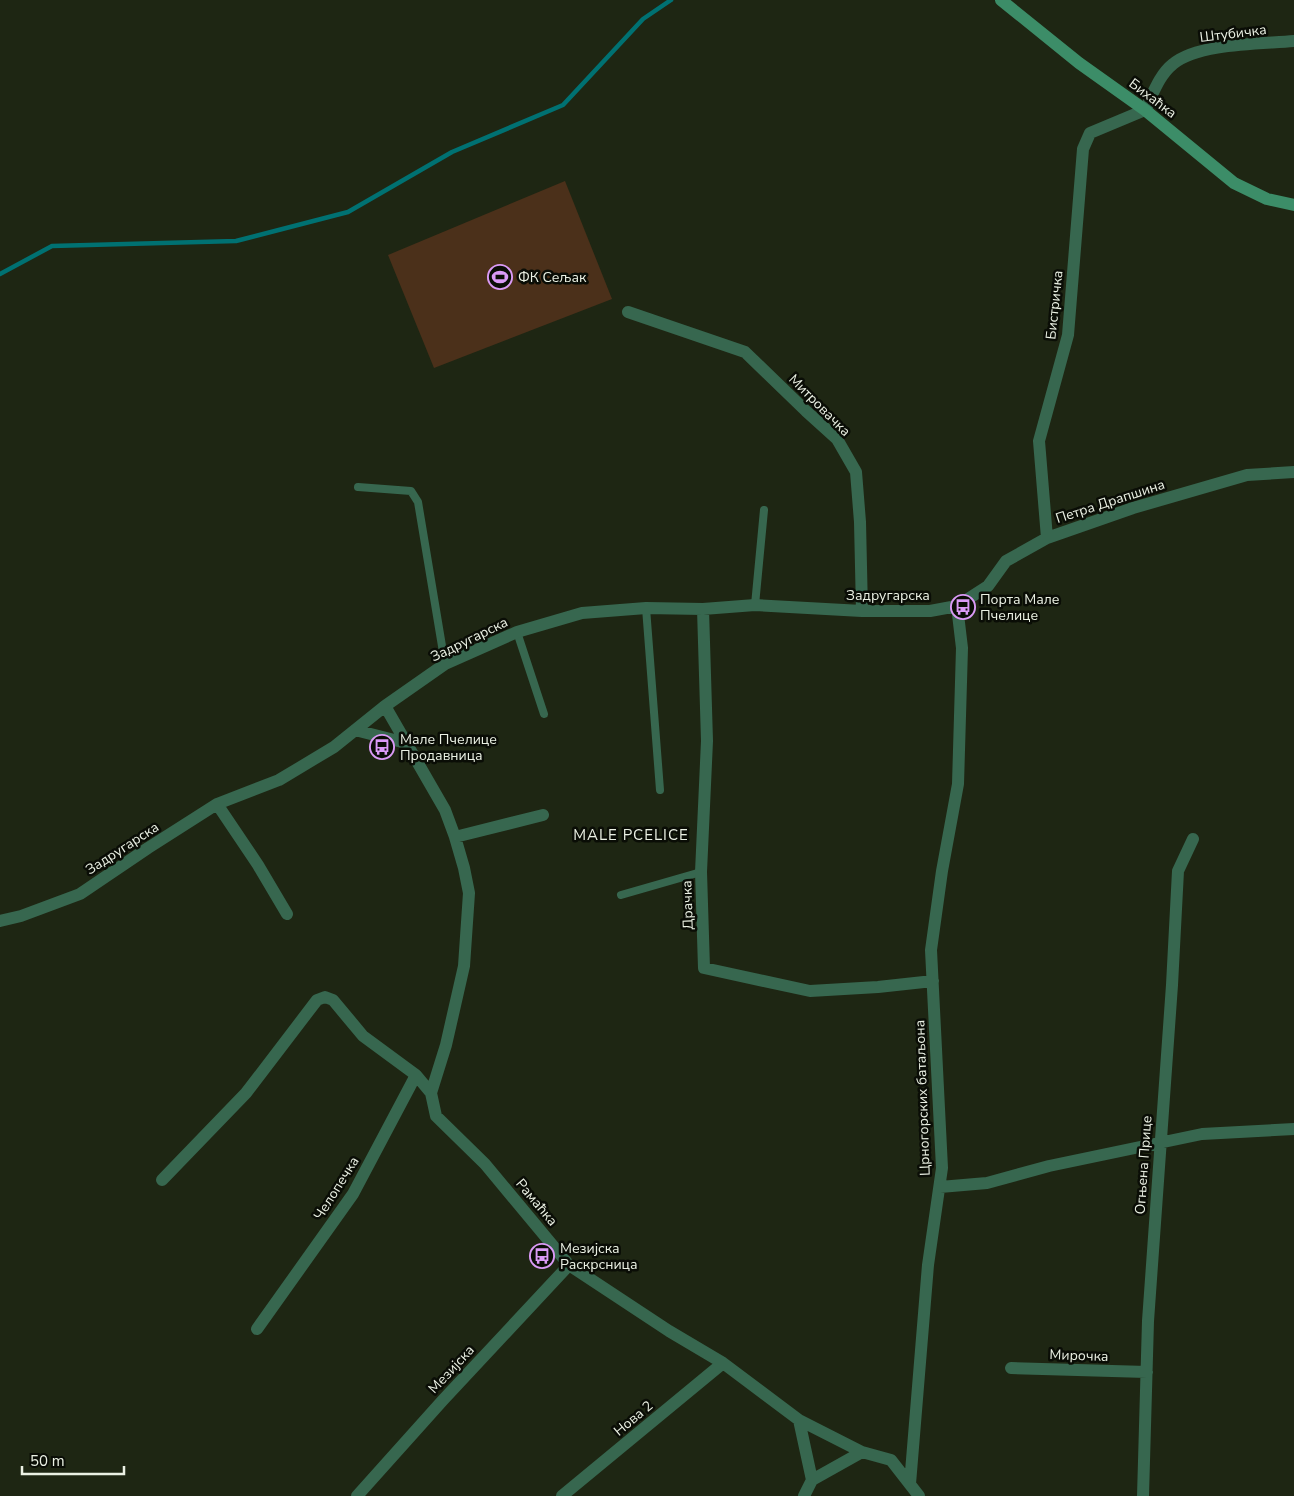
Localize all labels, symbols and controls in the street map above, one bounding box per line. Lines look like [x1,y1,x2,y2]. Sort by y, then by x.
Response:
street label: Штубичка [1199,20,1268,47]
street label: Бихаћка [1125,74,1181,123]
sports icon: ФК Сељак [487,264,513,290]
place label: ФК Сељак [518,268,587,287]
street label: Бистричка [1041,270,1068,341]
street label: Митровачка [784,370,855,441]
street label: Петра Драпшина [1053,475,1167,528]
street label: Задругарска [846,586,930,605]
place label: Порта Мале Пчелице [980,590,1059,625]
bus stop icon: Порта Мале Пчелице [950,594,976,620]
street label: Задругарска [427,613,511,666]
place label: Мале Пчелице Продавница [400,730,497,765]
bus stop icon: Мале Пчелице Продавница [369,734,395,760]
street label: Задругарска [82,818,163,879]
district label: MALE PCELICE [573,825,689,845]
street label: Драчка [677,880,698,930]
street label: Црногорских батаљона [910,1020,935,1176]
street label: Огњена Прице [1131,1115,1156,1215]
street label: Челопечка [309,1153,363,1224]
street label: Рамаћка [511,1175,562,1230]
place label: Мезијска Раскрсница [560,1239,637,1274]
bus stop icon: Мезијска Раскрсница [529,1243,555,1269]
street label: Мезијска [424,1341,479,1398]
street label: Мирочка [1049,1345,1109,1366]
street label: Нова 2 [610,1396,657,1440]
scale bar [22,1444,125,1476]
text: 50 m [30,1451,65,1471]

